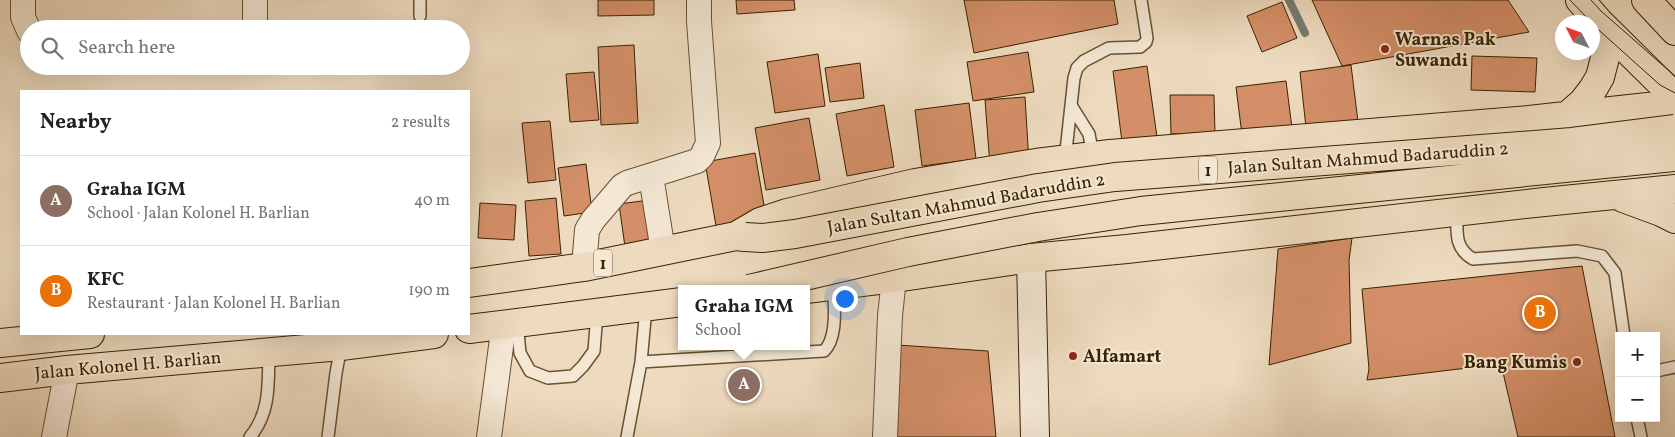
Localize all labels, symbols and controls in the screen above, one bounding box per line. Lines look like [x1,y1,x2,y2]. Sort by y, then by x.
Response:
north arrow [1555,15,1600,60]
search box [20,20,470,75]
place label: Warnas Pak Suwandi [1395,28,1496,74]
icon: search [38,34,66,62]
text: Search here [78,35,175,61]
marker: Warnas Pak Suwandi [1379,43,1391,55]
text: Nearby [40,108,111,137]
text: 2 results [391,112,450,134]
street label: Jalan Sultan Mahmud Badaruddin 2 [1227,137,1509,182]
road number: 1 [1199,156,1217,184]
street label: Jalan Sultan Mahmud Badaruddin 2 [825,168,1107,241]
text: Graha IGM [87,177,186,203]
text: A [50,190,62,212]
text: 40 m [414,190,450,212]
text: School · Jalan Kolonel H. Barlian [87,203,310,225]
road number: 1 [594,250,612,276]
text: KFC [87,267,124,293]
text: B [51,280,61,302]
text: 190 m [408,280,450,302]
popup [678,285,810,350]
your location [832,286,858,312]
text: Restaurant · Jalan Kolonel H. Barlian [87,293,341,315]
text: Graha IGM [695,294,793,320]
pin: B [1524,294,1556,332]
text: School [695,320,741,342]
map controls [1615,332,1660,422]
button: + [1615,332,1660,377]
place label: Alfamart [1083,345,1162,370]
street label: Jalan Kolonel H. Barlian [34,346,223,387]
marker: Alfamart [1067,350,1079,362]
place label: Bang Kumis [1464,351,1567,376]
marker: Bang Kumis [1571,356,1583,368]
pin: A [728,366,760,404]
button: − [1615,377,1660,422]

